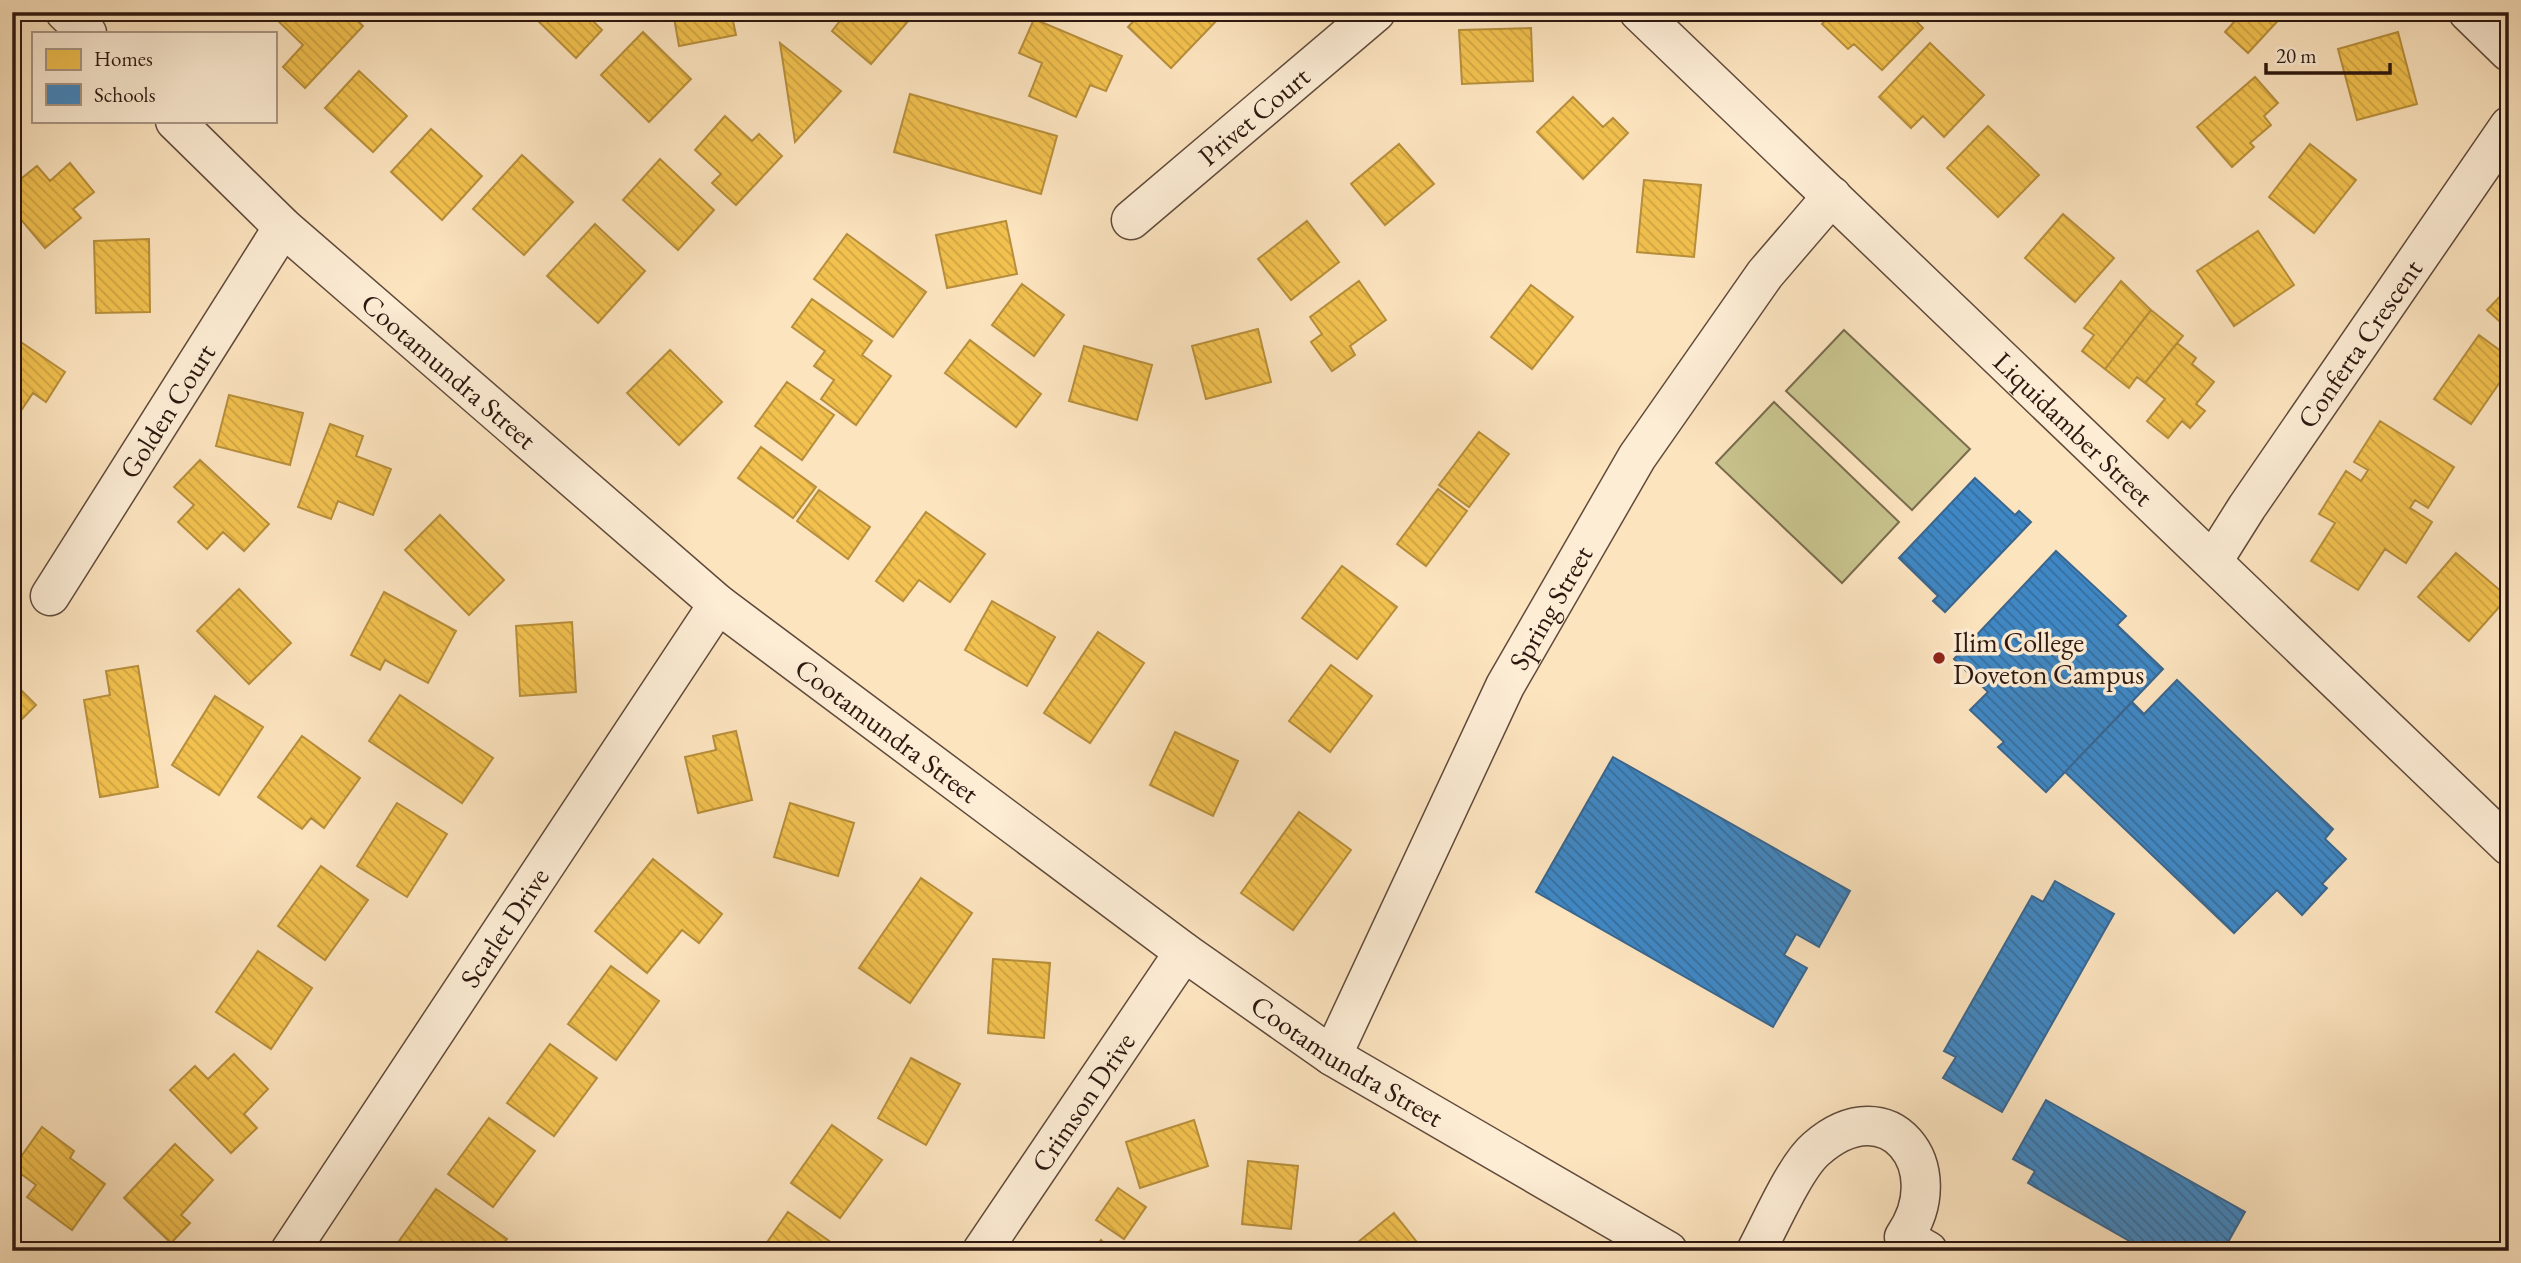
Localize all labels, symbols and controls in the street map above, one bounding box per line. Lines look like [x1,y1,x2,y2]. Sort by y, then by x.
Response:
legend [32,32,276,122]
scale bar [2266,32,2390,76]
text: 20 m [2276,42,2317,69]
text: Homes [94,45,153,72]
street label: Privet Court [1191,58,1317,173]
text: Schools [94,81,156,108]
street label: Conferta Crescent [2289,252,2430,435]
street label: Cootamundra Street [354,285,544,457]
street label: Golden Court [111,336,223,485]
street label: Liquidamber Street [1986,343,2161,514]
street label: Spring Street [1500,539,1600,676]
place label: Ilim College Doveton Campus [1953,624,2144,692]
street label: Cootamundra Street [788,650,987,811]
marker: Ilim College Doveton Campus [1931,650,1947,666]
street label: Scarlet Drive [451,860,557,994]
street label: Cootamundra Street [1244,987,1450,1135]
street label: Crimson Drive [1023,1025,1143,1179]

